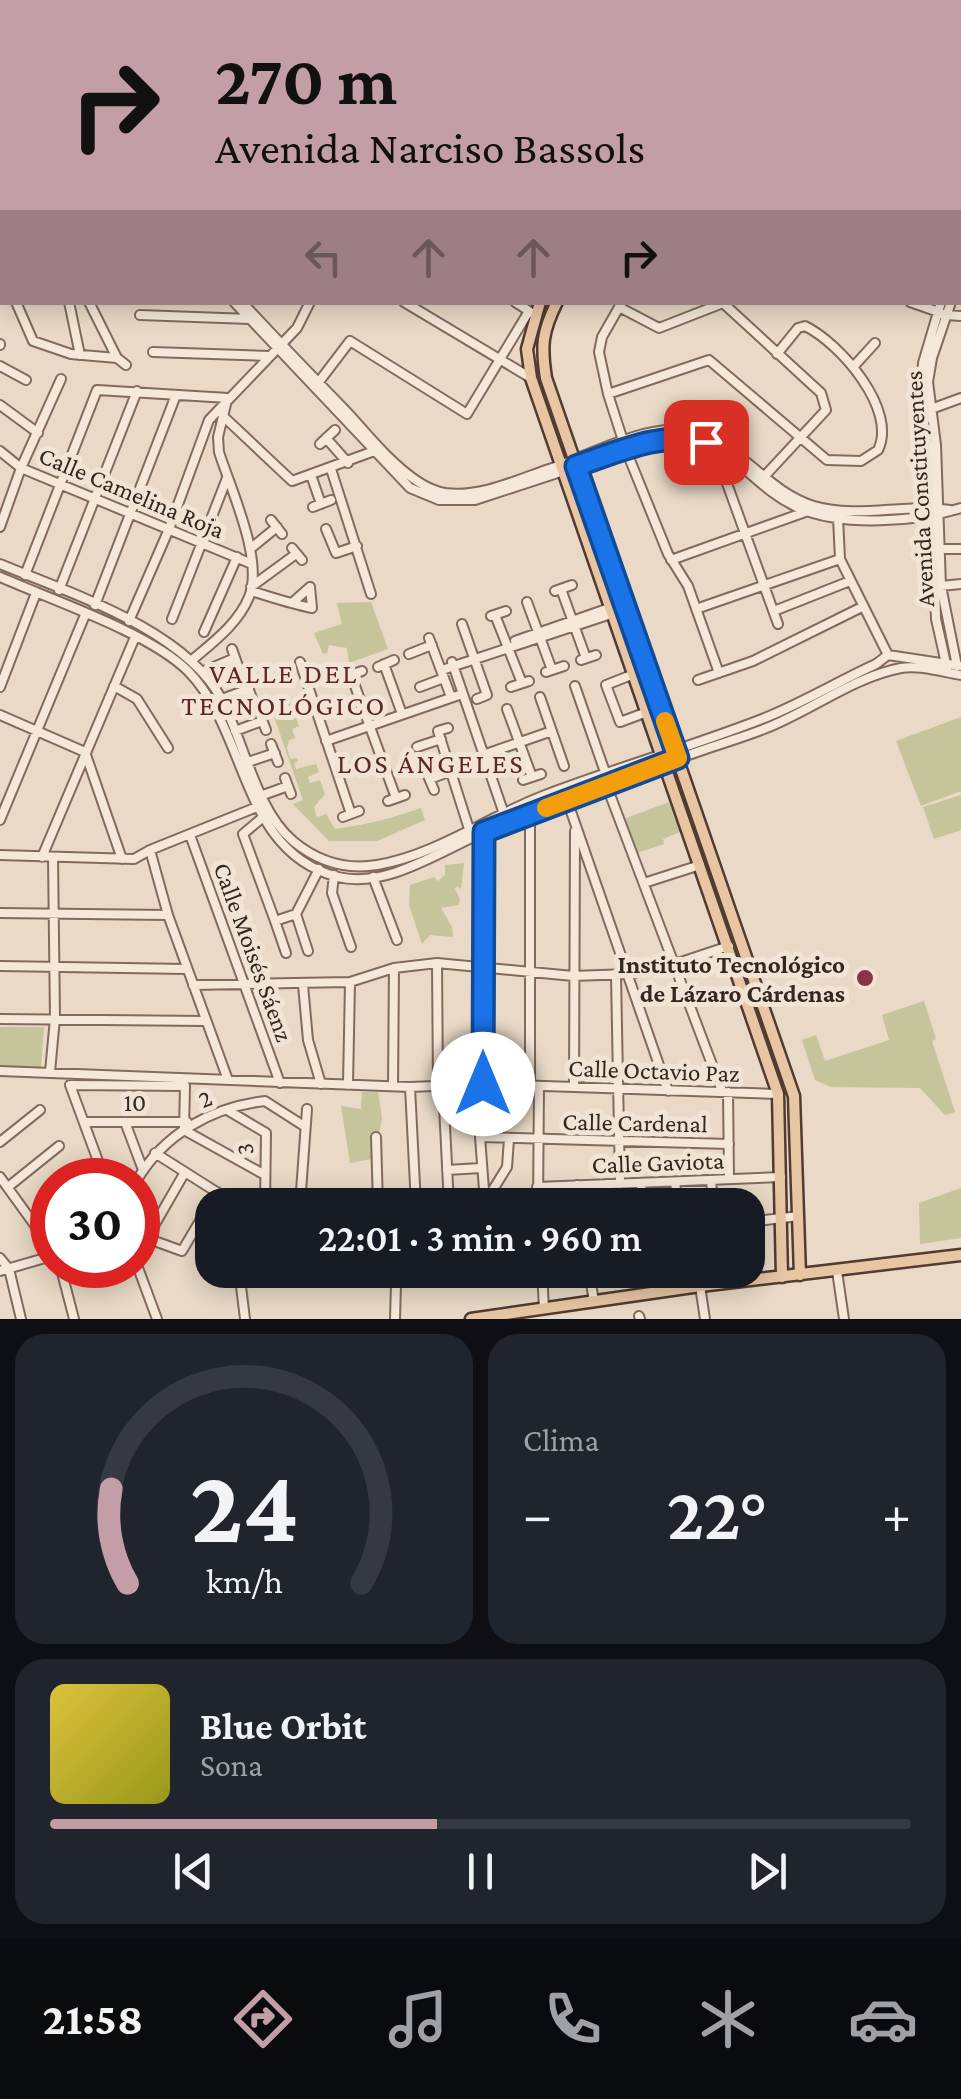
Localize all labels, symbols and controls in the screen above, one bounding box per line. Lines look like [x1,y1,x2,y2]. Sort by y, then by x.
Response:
icon: right [50,40,180,170]
text: 270 m [215,41,397,119]
text: Avenida Narciso Bassols [215,123,645,173]
icon: left [296,230,351,285]
icon: ahead [401,230,456,285]
icon: ahead [506,230,561,285]
icon: right [611,230,666,285]
street label: Avenida Constituyentes [900,370,940,608]
pin [664,400,749,485]
icon: arrive [679,415,734,470]
street label: Calle Camelina Roja [35,441,229,545]
district label: VALLE DEL TECNOLÓGICO [181,658,387,721]
district label: LOS ÁNGELES [337,748,525,779]
street label: Calle Moisés Sáenz [209,859,298,1045]
place label: Instituto Tecnológico de Lázaro Cárdenas [618,951,845,1007]
marker: Instituto Tecnológico de Lázaro Cárdenas [854,967,876,989]
position arrow [431,1032,535,1136]
street label: Calle Octavio Paz [568,1054,740,1087]
street label: 2 [195,1084,216,1113]
street label: 10 [124,1089,146,1116]
street label: Calle Cardenal [562,1108,708,1137]
street label: 3 [231,1142,258,1156]
street label: Calle Gaviota [591,1147,725,1178]
speed limit sign: 30 [30,1158,160,1288]
text: 22:01 · 3 min · 960 m [318,1217,642,1259]
text: Clima [523,1422,599,1458]
text: 24 [189,1448,299,1563]
text: 22° [667,1472,767,1555]
text: − [523,1484,552,1545]
text: + [882,1484,911,1545]
text: km/h [205,1561,283,1601]
text: Blue Orbit [200,1705,367,1747]
text: Sona [200,1747,263,1783]
icon: previous [166,1844,221,1899]
icon: pause [453,1844,508,1899]
icon: next [740,1844,795,1899]
icon: directions [228,1984,298,2054]
icon: music [383,1984,453,2054]
icon: phone [538,1984,608,2054]
icon: climate [693,1984,763,2054]
icon: car [848,1984,918,2054]
text: 21:58 [43,1994,143,2044]

